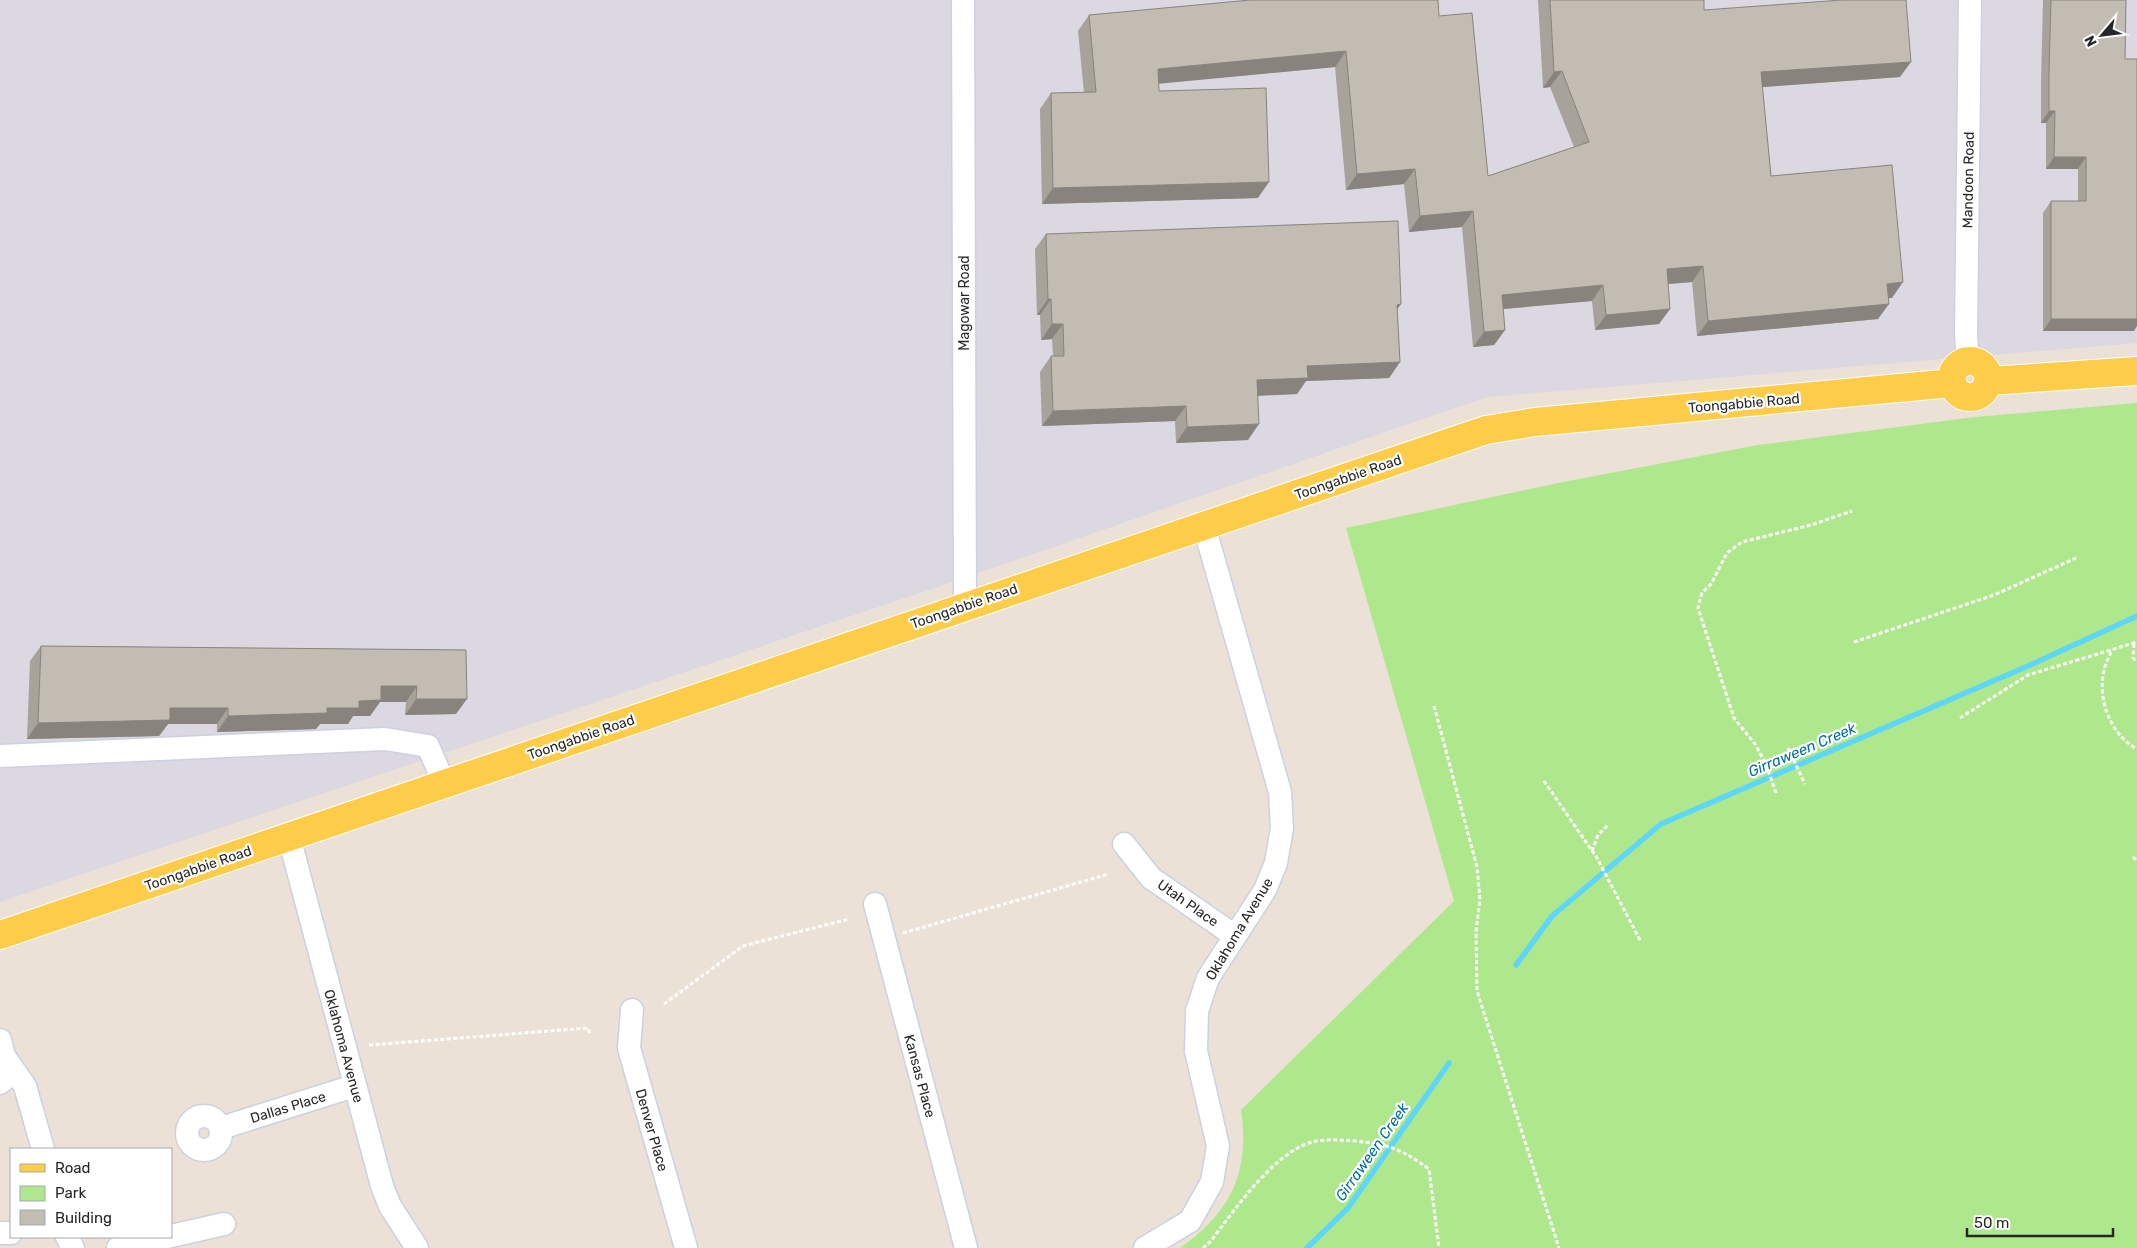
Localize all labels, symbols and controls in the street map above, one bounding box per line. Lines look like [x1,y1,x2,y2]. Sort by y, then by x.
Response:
north arrow [2077,10,2127,60]
text: N [2081,32,2101,49]
street label: Mandoon Road [1959,131,1978,229]
street label: Magowar Road [956,255,973,351]
street label: Toongabbie Road [1688,390,1801,417]
street label: Toongabbie Road [1292,451,1404,504]
street label: Toongabbie Road [908,580,1020,633]
street label: Toongabbie Road [525,711,637,764]
water label: Girraween Creek [1745,719,1859,781]
street label: Toongabbie Road [142,842,254,895]
street label: Oklahoma Avenue [1202,875,1277,984]
street label: Utah Place [1154,876,1222,931]
street label: Oklahoma Avenue [320,988,367,1105]
street label: Kansas Place [900,1033,939,1120]
street label: Denver Place [632,1087,671,1174]
street label: Dallas Place [248,1088,328,1127]
water label: Girraween Creek [1331,1099,1413,1205]
legend [10,1148,172,1238]
text: Road [55,1159,91,1177]
text: Park [55,1184,86,1202]
scale bar [1967,1206,2113,1238]
text: Building [55,1209,112,1227]
text: 50 m [1974,1214,2009,1232]

